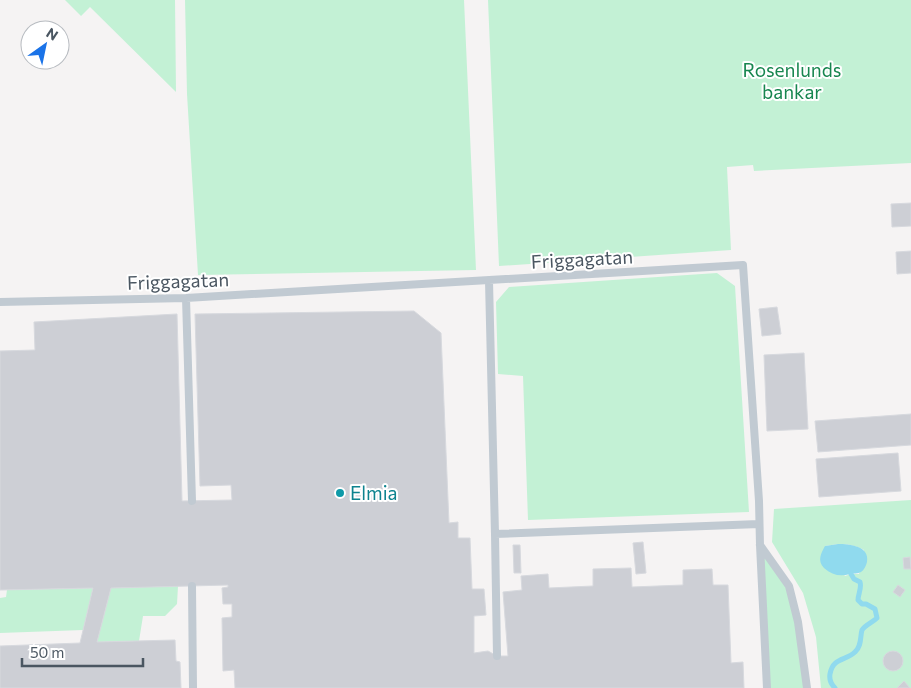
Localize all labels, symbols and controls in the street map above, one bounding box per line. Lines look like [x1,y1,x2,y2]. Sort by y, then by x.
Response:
north arrow [20,20,70,70]
text: N [43,24,61,44]
park label: Rosenlunds bankar [743,58,841,103]
street label: Friggagatan [530,244,634,273]
street label: Friggagatan [127,267,229,294]
place label: Elmia [350,481,398,504]
marker: Elmia [334,487,346,499]
scale bar [22,636,144,668]
text: 50 m [30,643,64,661]

